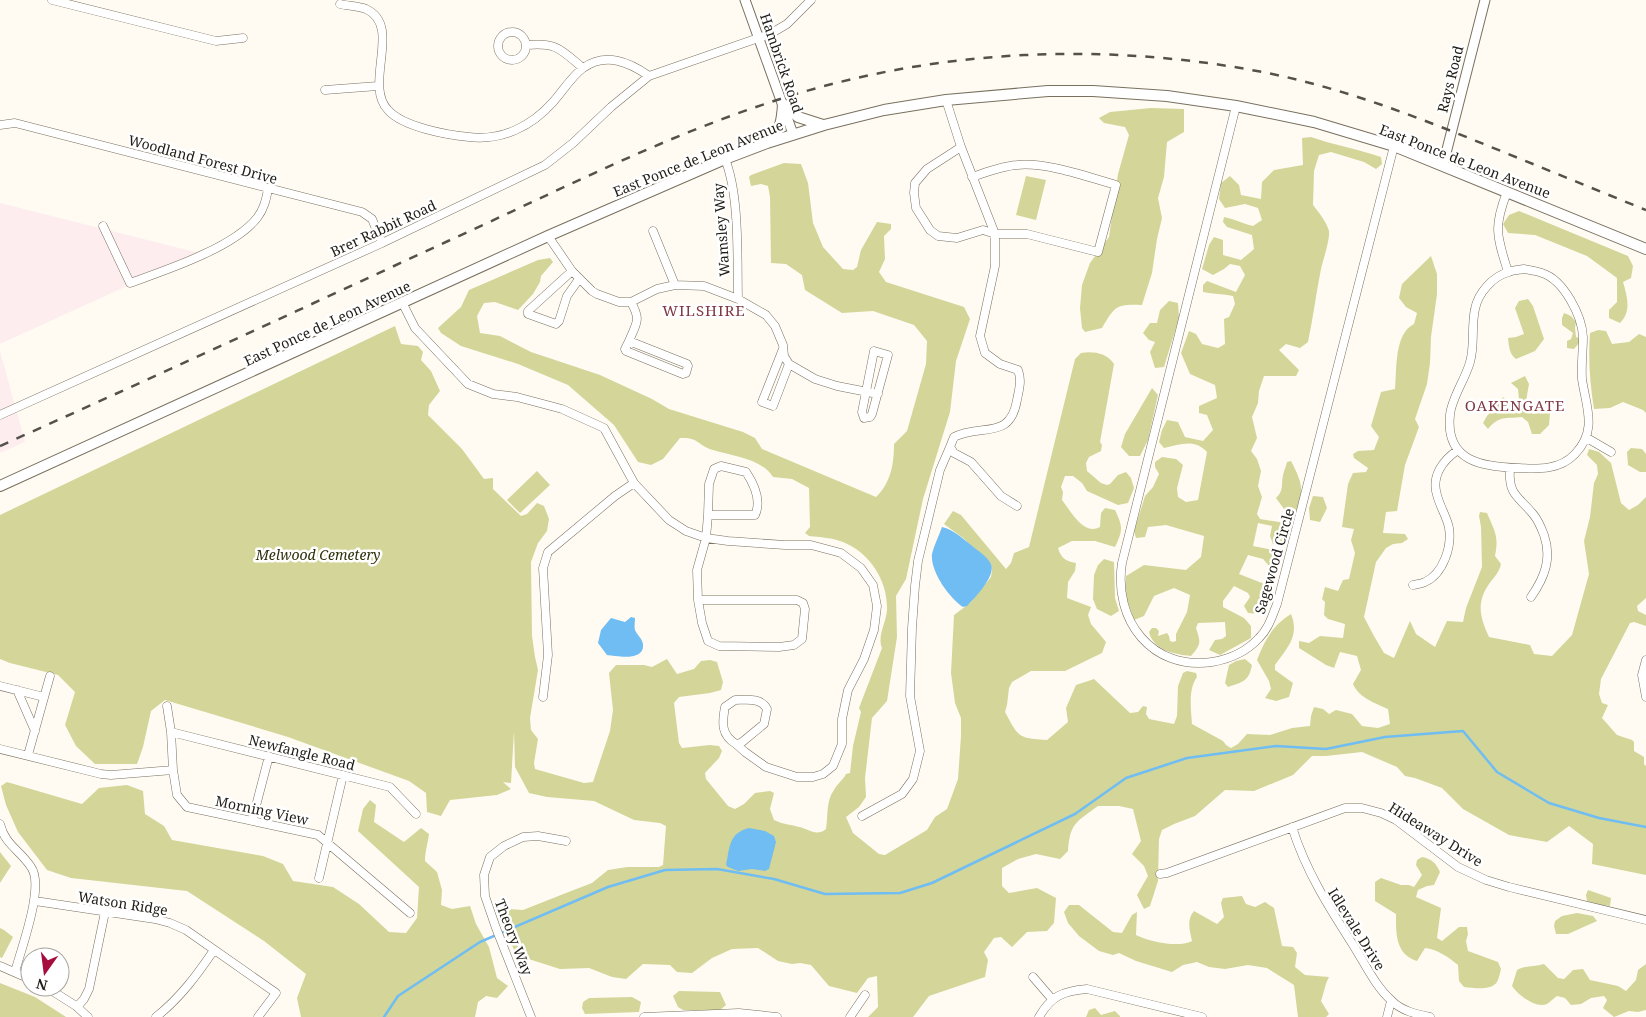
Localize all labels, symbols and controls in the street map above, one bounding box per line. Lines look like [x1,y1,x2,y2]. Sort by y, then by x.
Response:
street label: Hambrick Road [756,11,808,116]
street label: Rays Road [1433,43,1468,114]
street label: East Ponce de Leon Avenue [610,115,786,201]
street label: East Ponce de Leon Avenue [1377,120,1553,202]
street label: Woodland Forest Drive [126,130,280,188]
street label: Wamsley Way [708,183,734,277]
street label: Brer Rabbit Road [327,195,439,261]
street label: East Ponce de Leon Avenue [241,276,413,370]
district label: WILSHIRE [662,300,746,320]
district label: OAKENGATE [1465,395,1565,415]
street label: Sagewood Circle [1250,506,1298,616]
park label: Melwood Cemetery [255,545,380,564]
street label: Newfangle Road [247,730,358,775]
street label: Morning View [214,791,311,829]
street label: Hideaway Drive [1385,797,1487,871]
street label: Idlevale Drive [1324,884,1390,974]
street label: Watson Ridge [77,887,169,919]
street label: Theory Way [491,896,537,978]
north arrow [20,947,70,997]
text: N [34,975,49,996]

